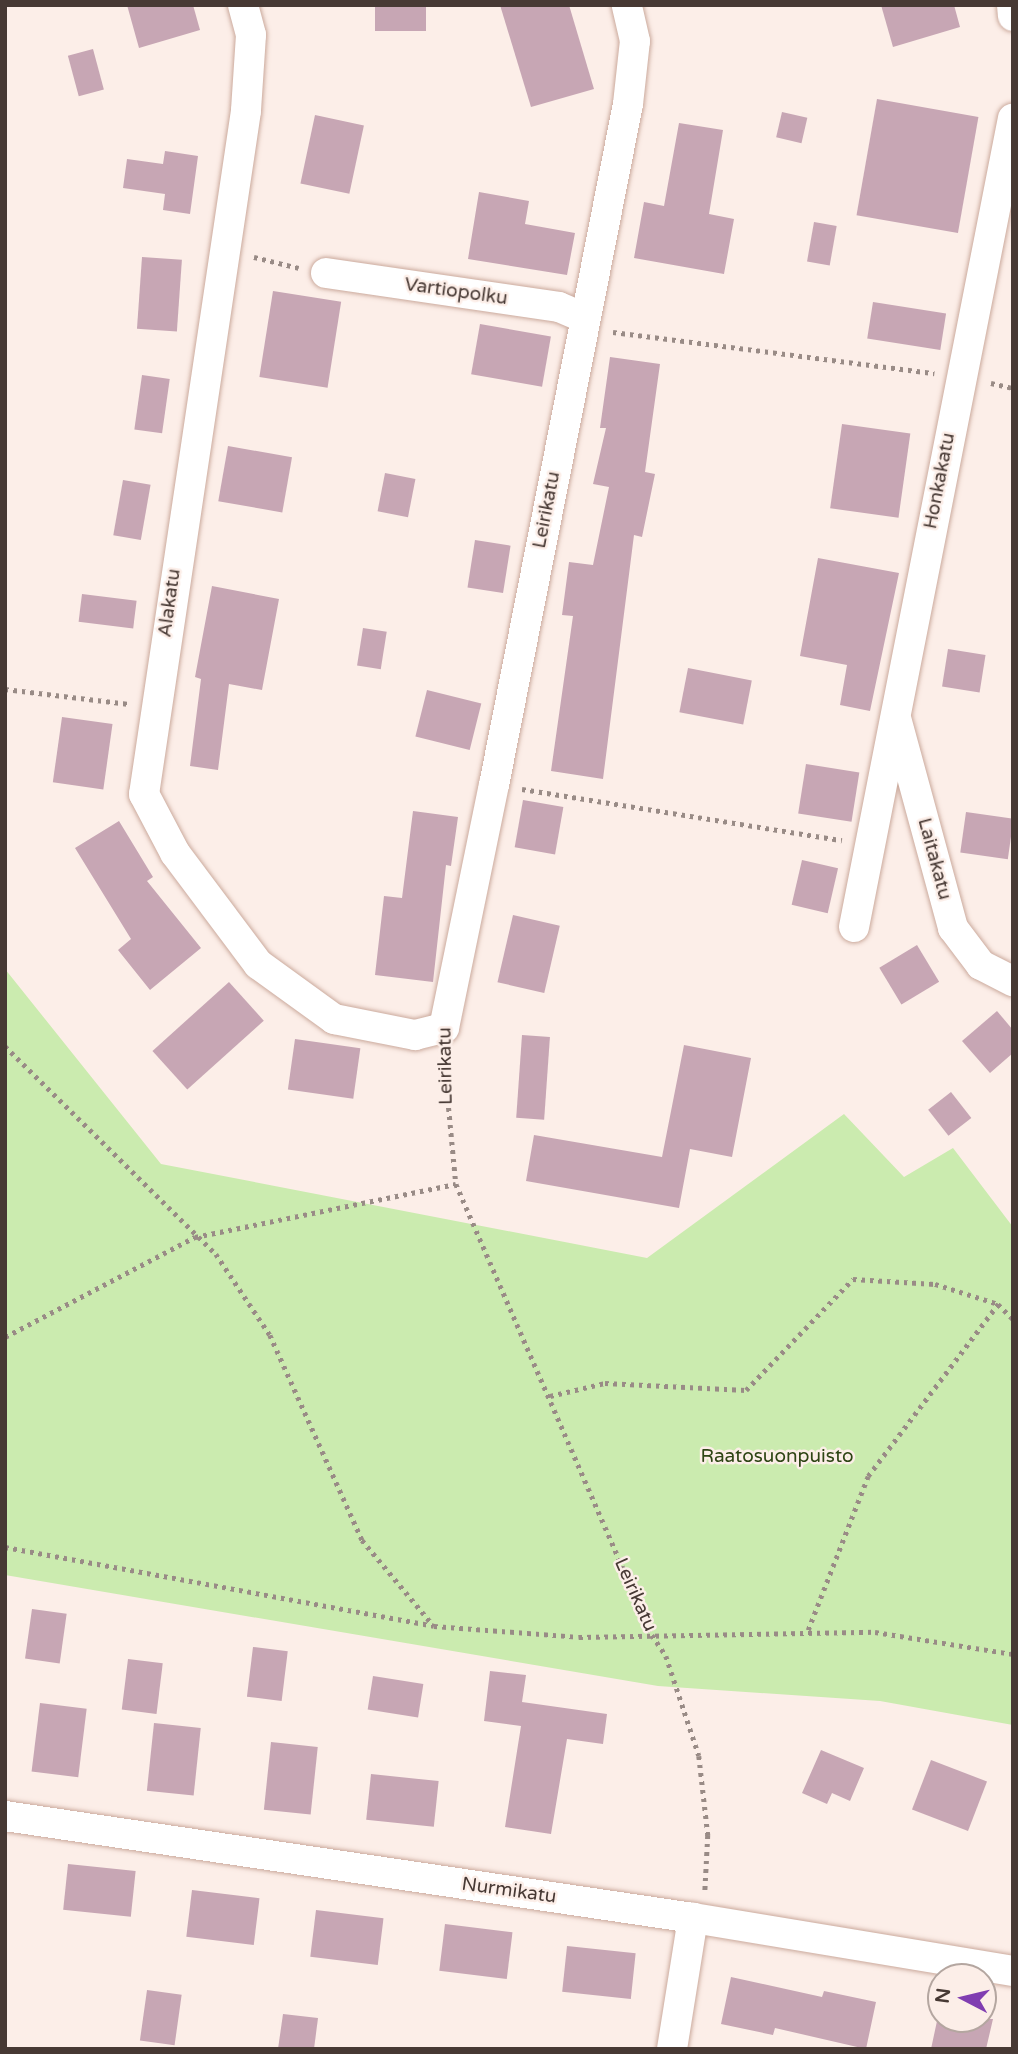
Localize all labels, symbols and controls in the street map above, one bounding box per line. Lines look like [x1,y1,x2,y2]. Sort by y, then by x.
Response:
street label: Vartiopolku [403,273,509,311]
street label: Honkakatu [920,431,960,531]
street label: Leirikatu [528,470,566,550]
street label: Alakatu [154,567,186,639]
street label: Laitakatu [912,816,956,902]
street label: Leirikatu [434,1027,458,1105]
park label: Raatosuonpuisto [700,1446,854,1468]
street label: Leirikatu [609,1555,661,1635]
street label: Nurmikatu [460,1873,558,1909]
north arrow [927,1963,997,2033]
text: N [931,1987,955,2005]

